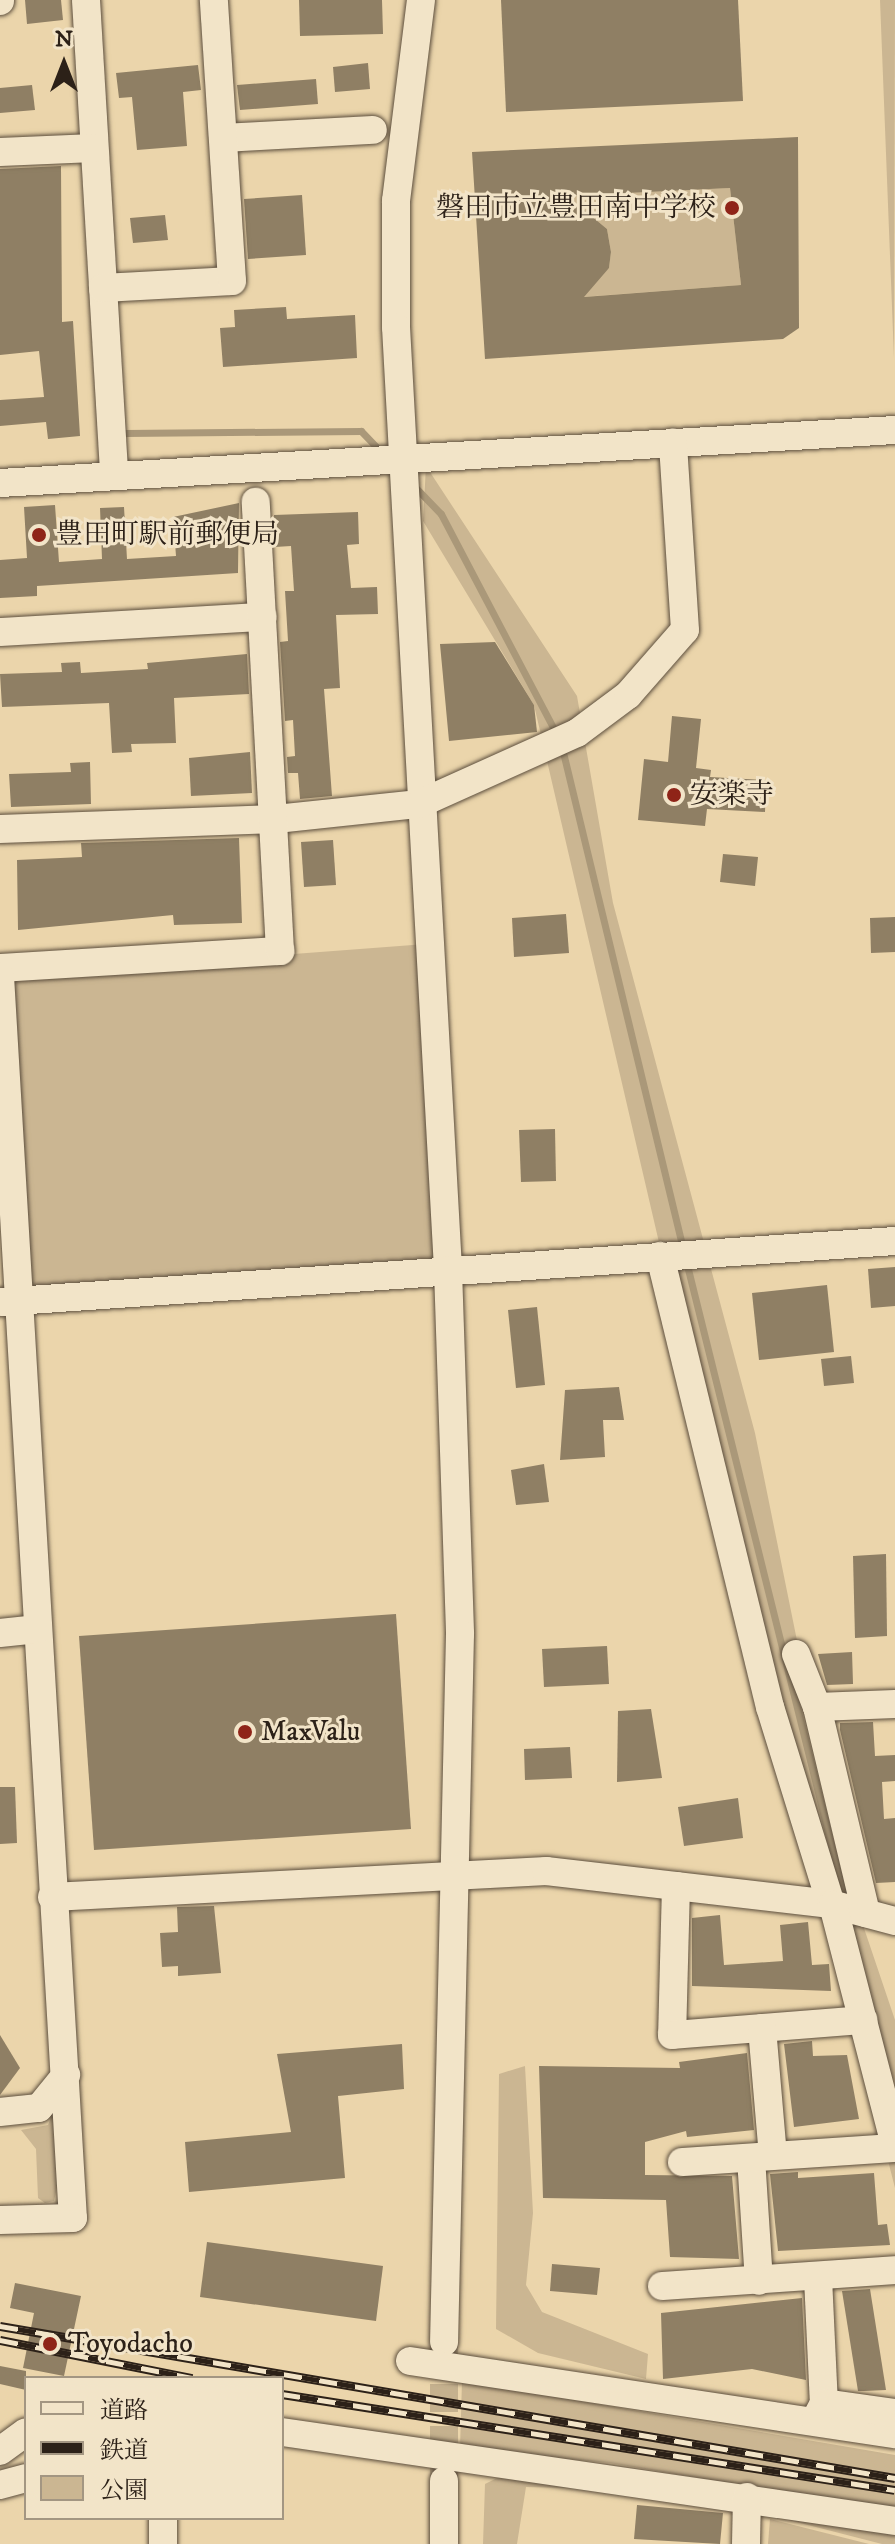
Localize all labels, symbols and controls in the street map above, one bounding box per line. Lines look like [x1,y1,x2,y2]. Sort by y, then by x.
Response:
north arrow [24,24,104,104]
text: N [55,26,73,53]
place label: 磐田市立豊田南中学校 [436,191,716,225]
marker: 磐田市立豊田南中学校 [723,199,741,217]
place label: 豊田町駅前郵便局 [55,518,279,552]
marker: 豊田町駅前郵便局 [30,526,48,544]
place label: 安楽寺 [690,778,774,812]
marker: 安楽寺 [665,786,683,804]
place label: MaxValu [261,1715,360,1749]
marker: MaxValu [236,1723,254,1741]
place label: Toyodacho [68,2327,193,2361]
marker: Toyodacho [39,2333,61,2355]
legend [24,2376,284,2520]
text: 道路 [100,2396,148,2426]
text: 鉄道 [100,2436,148,2466]
text: 公園 [100,2476,148,2506]

